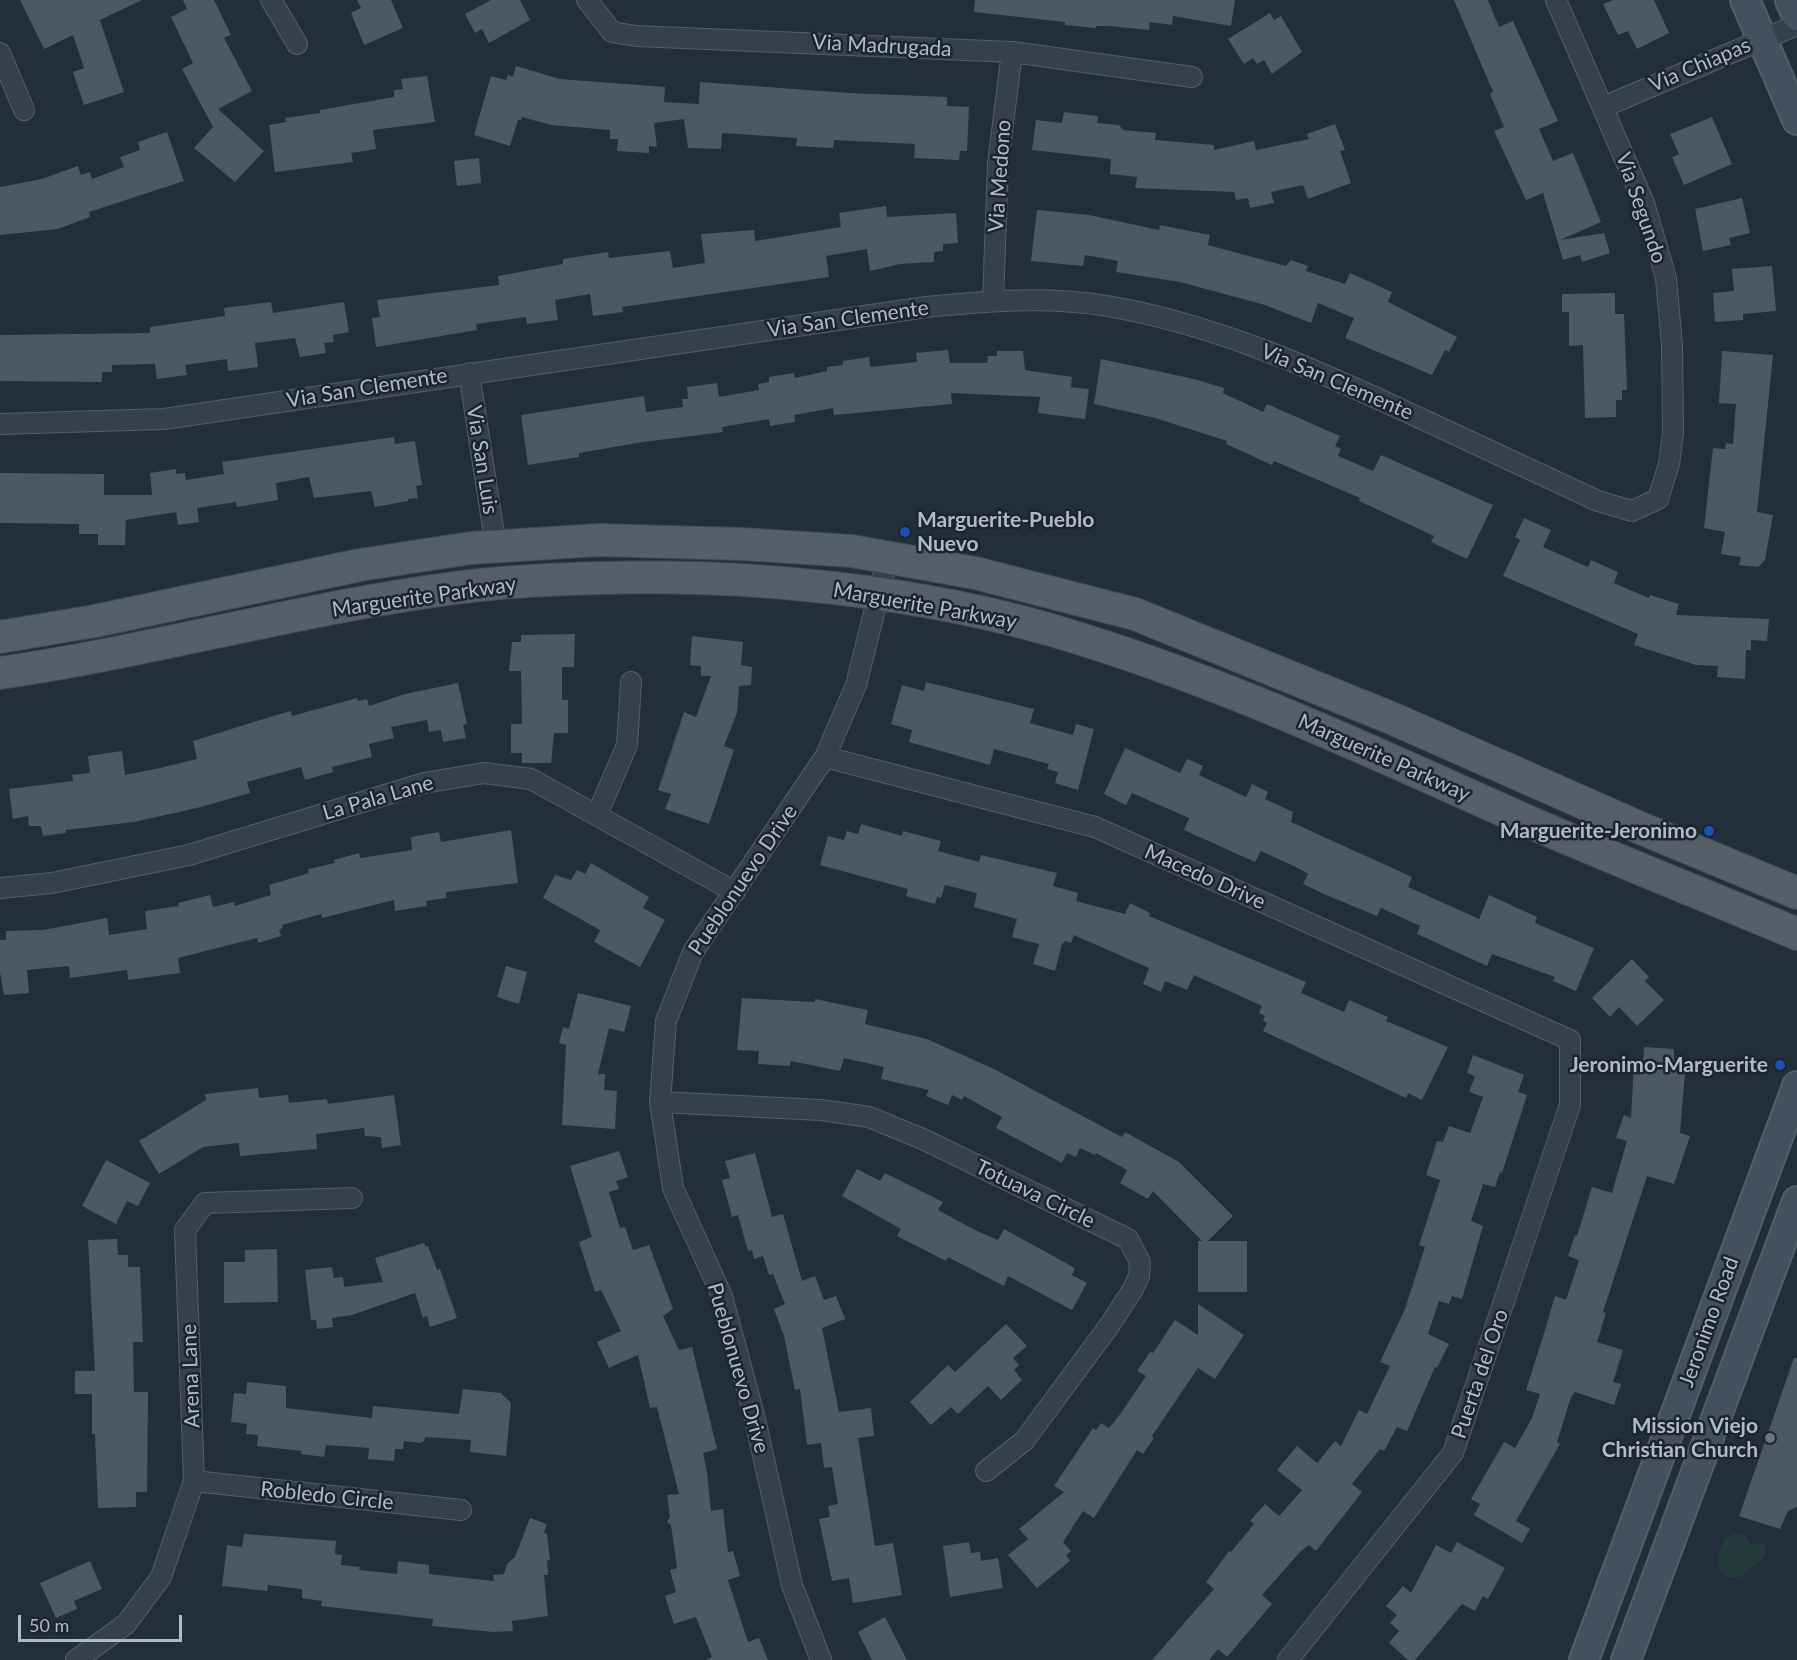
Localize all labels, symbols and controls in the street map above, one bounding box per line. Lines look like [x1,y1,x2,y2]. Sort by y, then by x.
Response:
street label: Via Madrugada [812,30,952,62]
street label: Via Chiapas [1646,32,1754,98]
street label: Via Medono [984,119,1016,233]
street label: Via Segundo [1610,149,1672,267]
street label: Via San Clemente [766,295,930,343]
street label: Via San Clemente [1257,339,1417,425]
street label: Via San Clemente [285,363,449,413]
street label: Via San Luis [461,404,503,516]
place label: Marguerite-Pueblo Nuevo [917,507,1094,557]
marker: Marguerite-Pueblo Nuevo [898,525,912,539]
street label: Marguerite Parkway [330,572,518,622]
street label: Marguerite Parkway [831,577,1019,635]
street label: Marguerite Parkway [1294,709,1474,807]
street label: La Pala Lane [320,770,436,826]
street label: Pueblonuevo Drive [683,800,803,960]
place label: Marguerite-Jeronimo [1500,818,1697,844]
marker: Marguerite-Jeronimo [1702,824,1716,838]
street label: Macedo Drive [1141,839,1269,915]
place label: Jeronimo-Marguerite [1570,1052,1768,1078]
marker: Jeronimo-Marguerite [1773,1058,1787,1072]
street label: Totuava Circle [971,1154,1099,1234]
street label: Jeronimo Road [1674,1254,1744,1390]
street label: Pueblonuevo Drive [702,1280,774,1456]
street label: Puerta del Oro [1446,1306,1514,1442]
street label: Arena Lane [177,1324,205,1428]
place label: Mission Viejo Christian Church [1602,1413,1758,1463]
marker: Mission Viejo Christian Church [1763,1431,1777,1445]
street label: Robledo Circle [259,1476,395,1516]
scale bar [21,1603,184,1641]
text: 50 m [29,1614,69,1636]

